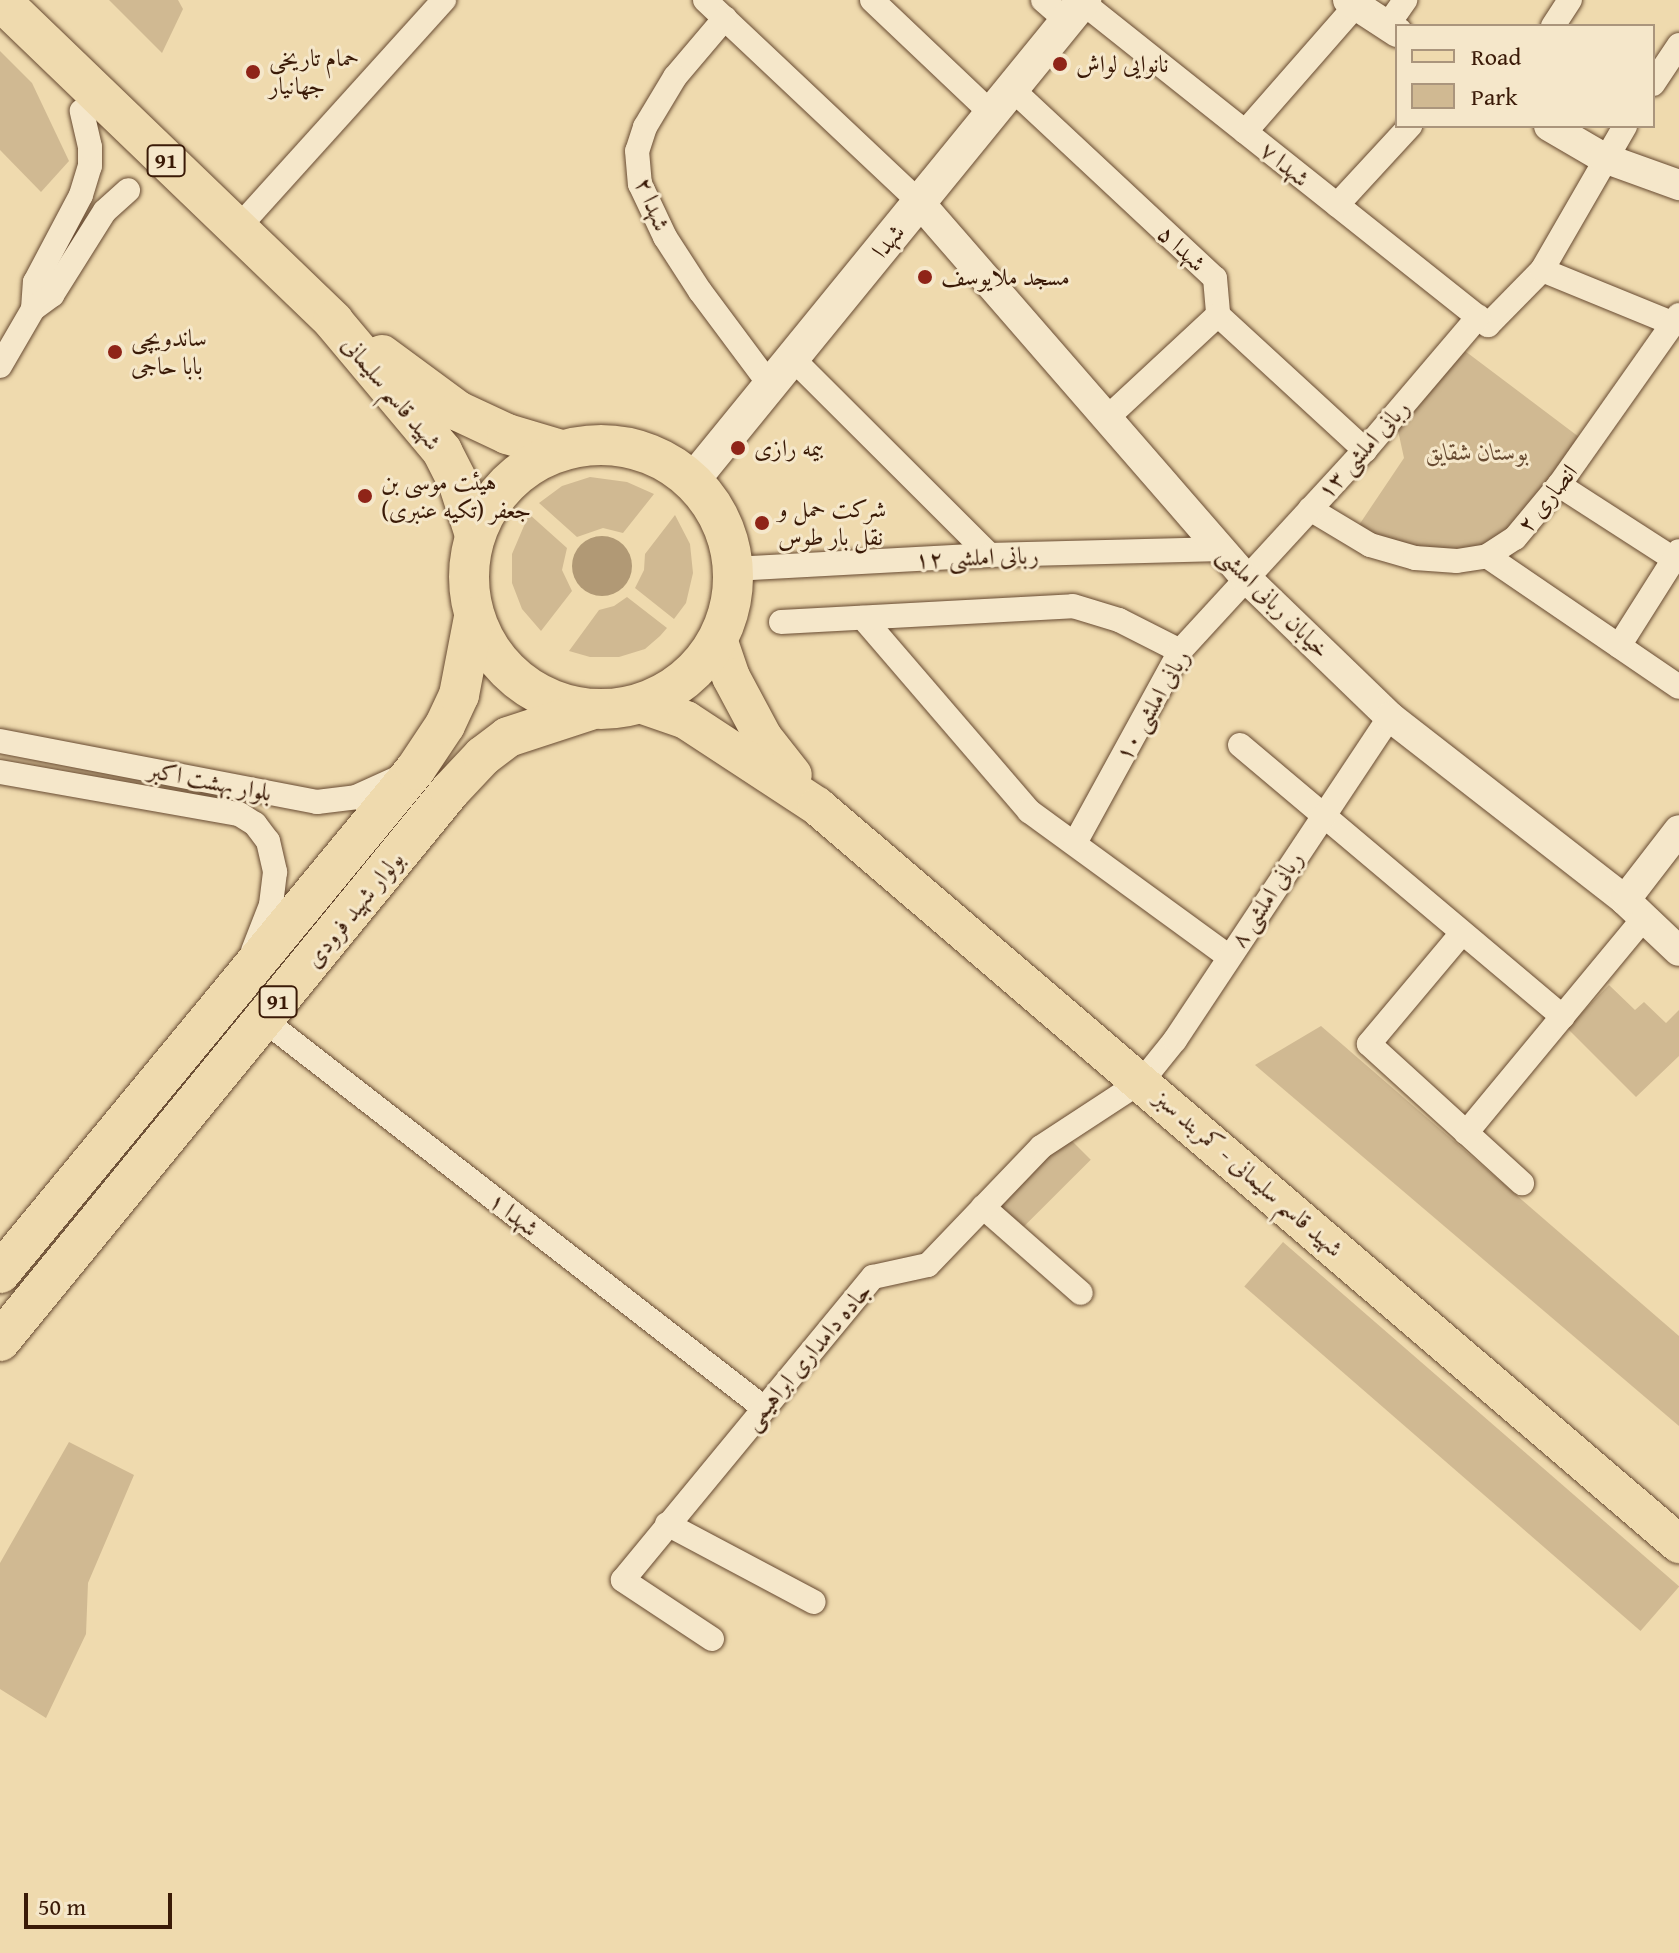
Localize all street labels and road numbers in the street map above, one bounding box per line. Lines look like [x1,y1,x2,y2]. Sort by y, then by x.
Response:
street label: شهدا ۷ [1255,135,1315,193]
road number: 91 [146,143,186,179]
street label: شهدا ۲ [629,173,677,235]
street label: شهدا [866,218,910,264]
street label: شهدا ۵ [1152,219,1212,277]
street label: شهید قاسم سلیمانی [336,330,448,456]
street label: ربانی املشی ۱۳ [1311,393,1415,505]
street label: انصاری ۲ [1511,458,1583,538]
street label: ربانی املشی ۱۲ [915,540,1039,574]
street label: خیابان ربانی املشی [1212,540,1336,664]
street label: ربانی املشی ۱۰ [1109,644,1195,766]
street label: بلوار بهشت اکبر [146,755,274,807]
street label: بولوار شهید فرودی [298,845,410,973]
street label: ربانی املشی ۸ [1223,845,1309,953]
road number: 91 [258,984,298,1020]
street label: شهید قاسم سلیمانی - کمربند سبز [1149,1083,1349,1263]
street label: شهدا ۱ [483,1186,545,1242]
street label: جاده دامداری ابراهیمی [737,1276,877,1436]

